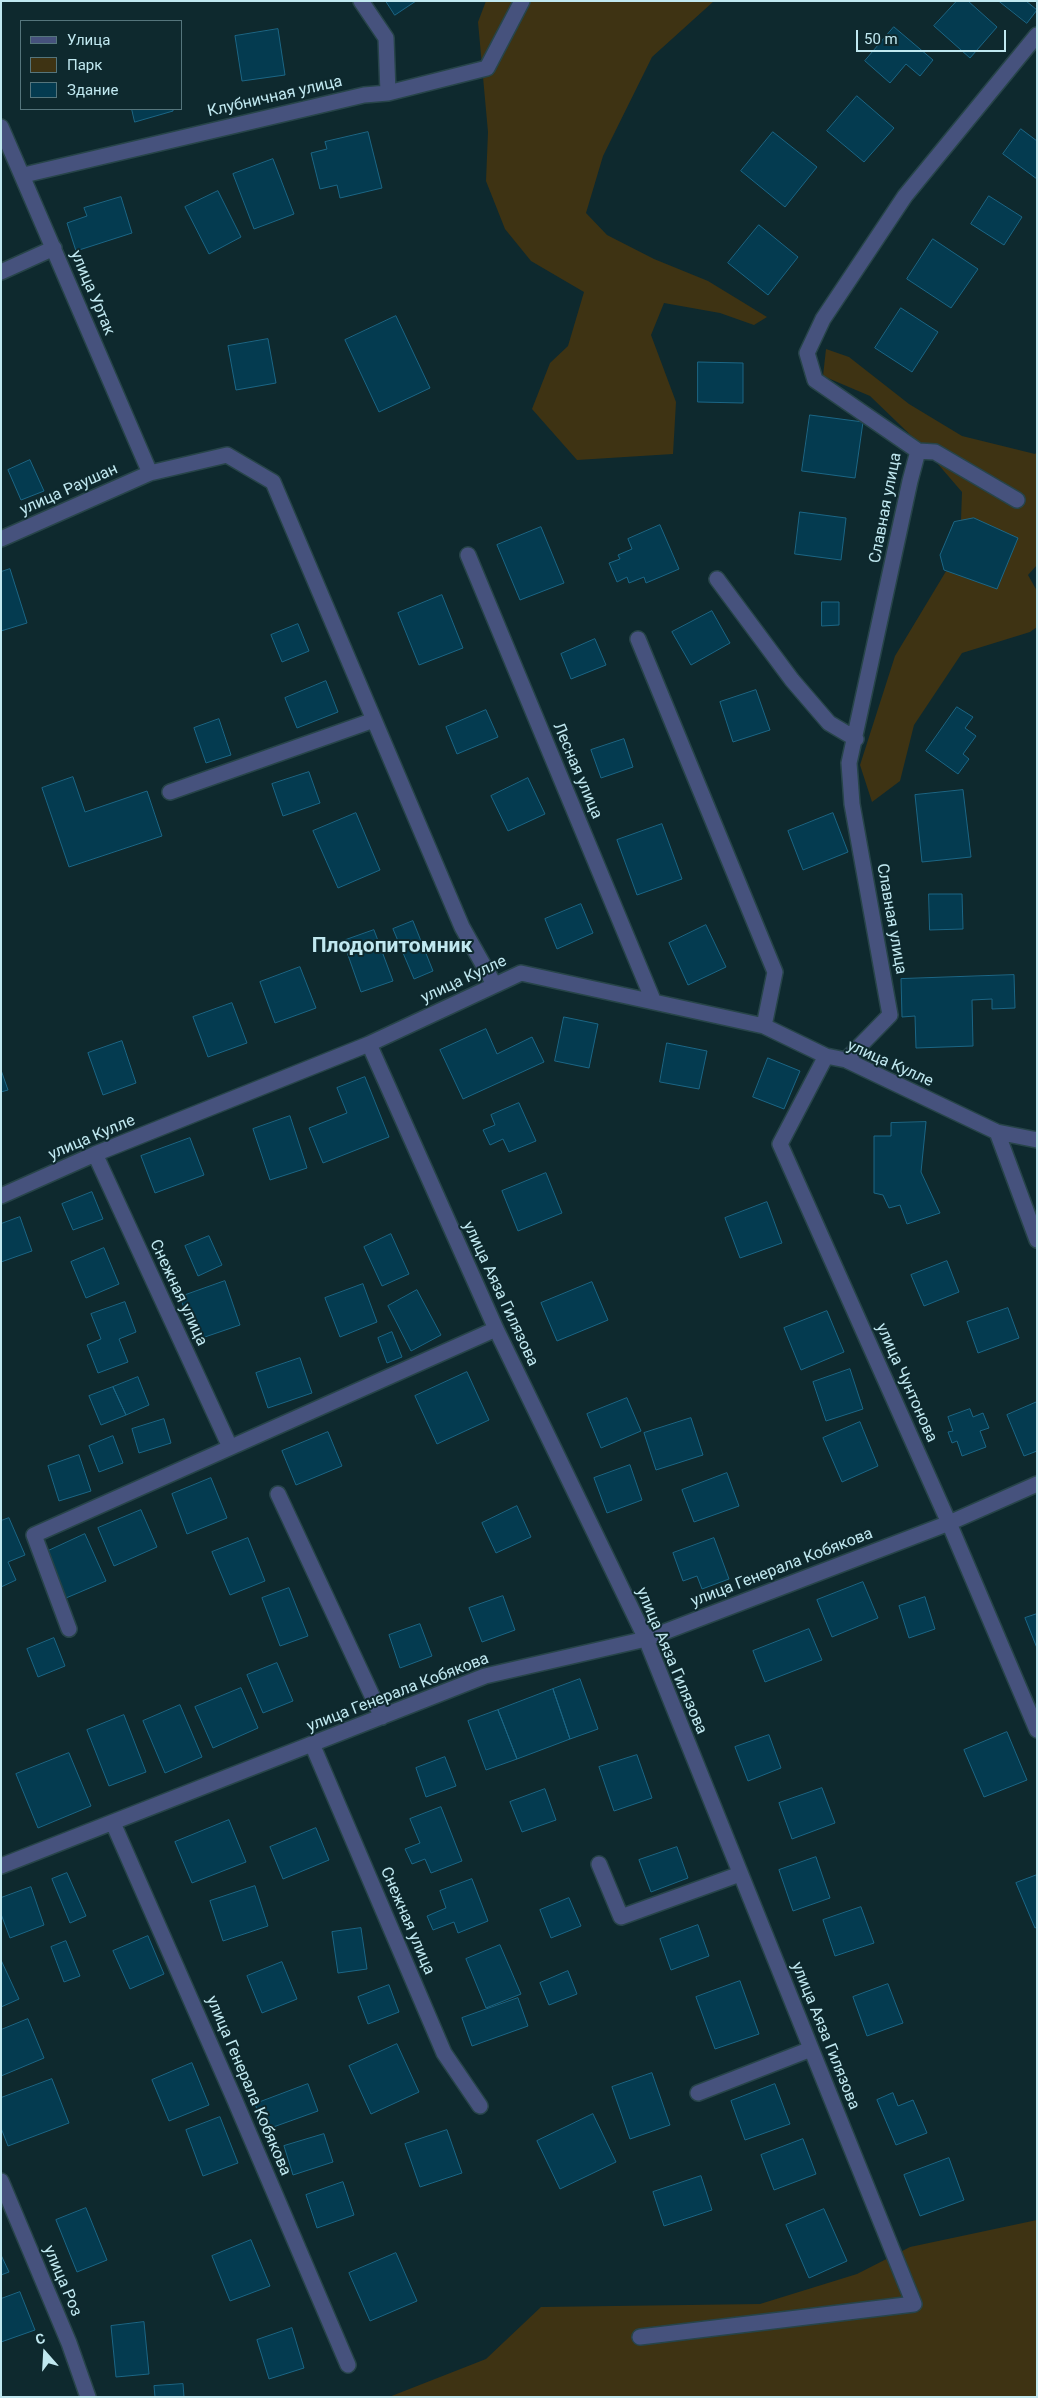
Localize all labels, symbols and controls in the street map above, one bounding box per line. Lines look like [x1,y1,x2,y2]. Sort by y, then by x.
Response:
legend [20,20,182,110]
scale bar [858,20,1008,52]
text: 50 m [864,30,898,48]
text: Улица [67,31,110,49]
text: Парк [67,56,102,74]
street label: Клубничная улица [206,72,344,122]
text: Здание [67,81,118,99]
street label: улица Уртак [65,248,119,338]
street label: Славная улица [866,451,906,565]
street label: улица Раушан [17,460,121,520]
street label: Лесная улица [548,720,606,822]
street label: Славная улица [872,862,910,976]
district label: Плодопитомник [312,934,472,960]
street label: улица Кулле [418,952,510,1008]
street label: улица Кулле [844,1037,936,1091]
street label: улица Кулле [46,1111,138,1165]
street label: улица Аяза Гилязова [458,1219,542,1369]
street label: Снежная улица [145,1237,211,1349]
street label: улица Чунтонова [871,1320,941,1446]
street label: улица Генерала Кобякова [688,1524,876,1612]
street label: улица Аяза Гилязова [631,1585,711,1737]
street label: улица Генерала Кобякова [304,1649,492,1737]
street label: Снежная улица [376,1864,438,1978]
street label: улица Аяза Гилязова [787,1959,863,2113]
street label: улица Генерала Кобякова [201,1993,295,2179]
street label: улица Роз [38,2243,86,2319]
north arrow [20,2328,70,2378]
text: С [33,2330,47,2348]

